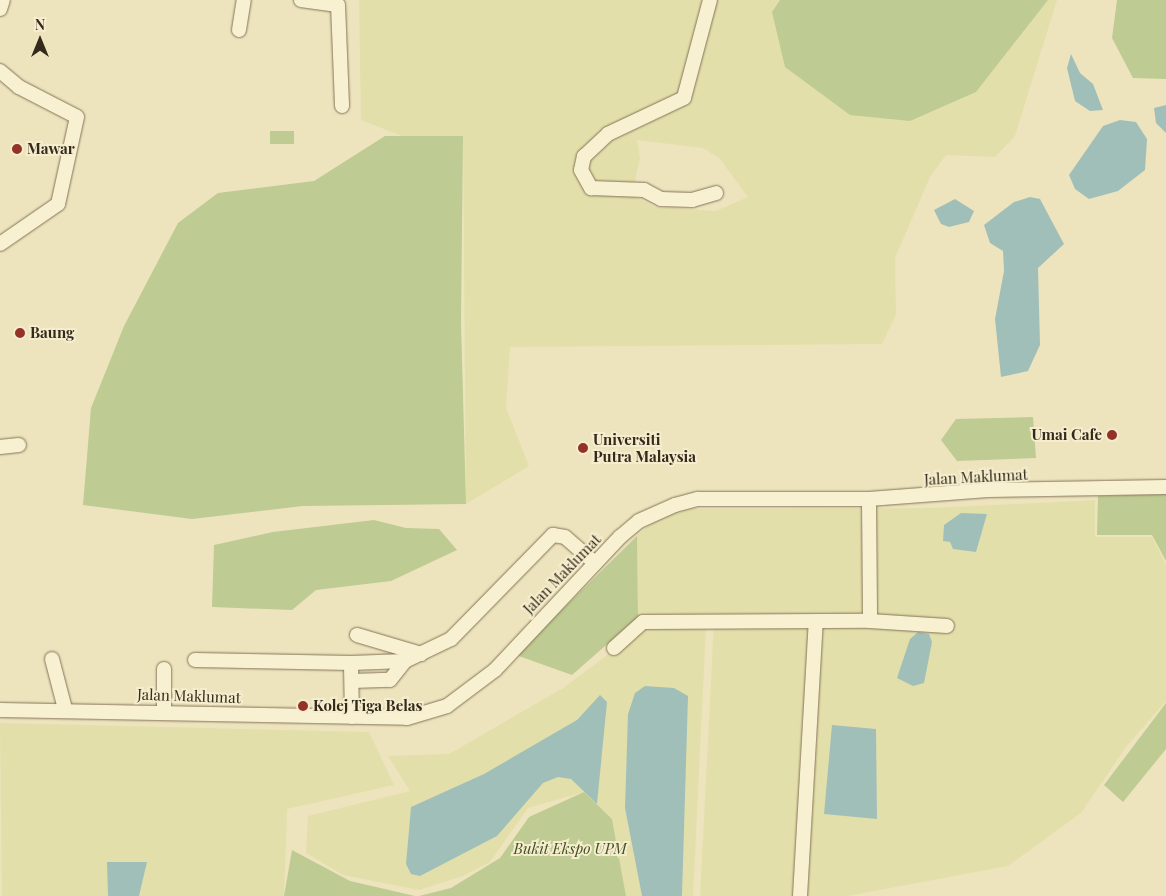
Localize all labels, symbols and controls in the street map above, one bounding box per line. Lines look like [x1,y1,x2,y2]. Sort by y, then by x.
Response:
north arrow [15,15,65,65]
text: N [35,15,45,34]
place label: Mawar [27,140,75,158]
marker: Mawar [11,143,23,155]
place label: Baung [30,324,74,342]
marker: Baung [14,327,26,339]
place label: Umai Cafe [1031,426,1102,444]
marker: Umai Cafe [1106,429,1118,441]
place label: Universiti Putra Malaysia [593,430,696,465]
marker: Universiti Putra Malaysia [577,442,589,454]
street label: Jalan Maklumat [924,465,1028,489]
street label: Jalan Maklumat [519,530,605,618]
street label: Jalan Maklumat [137,685,241,707]
place label: Kolej Tiga Belas [313,697,423,715]
marker: Kolej Tiga Belas [297,700,309,712]
park label: Bukit Ekspo UPM [513,840,627,858]

